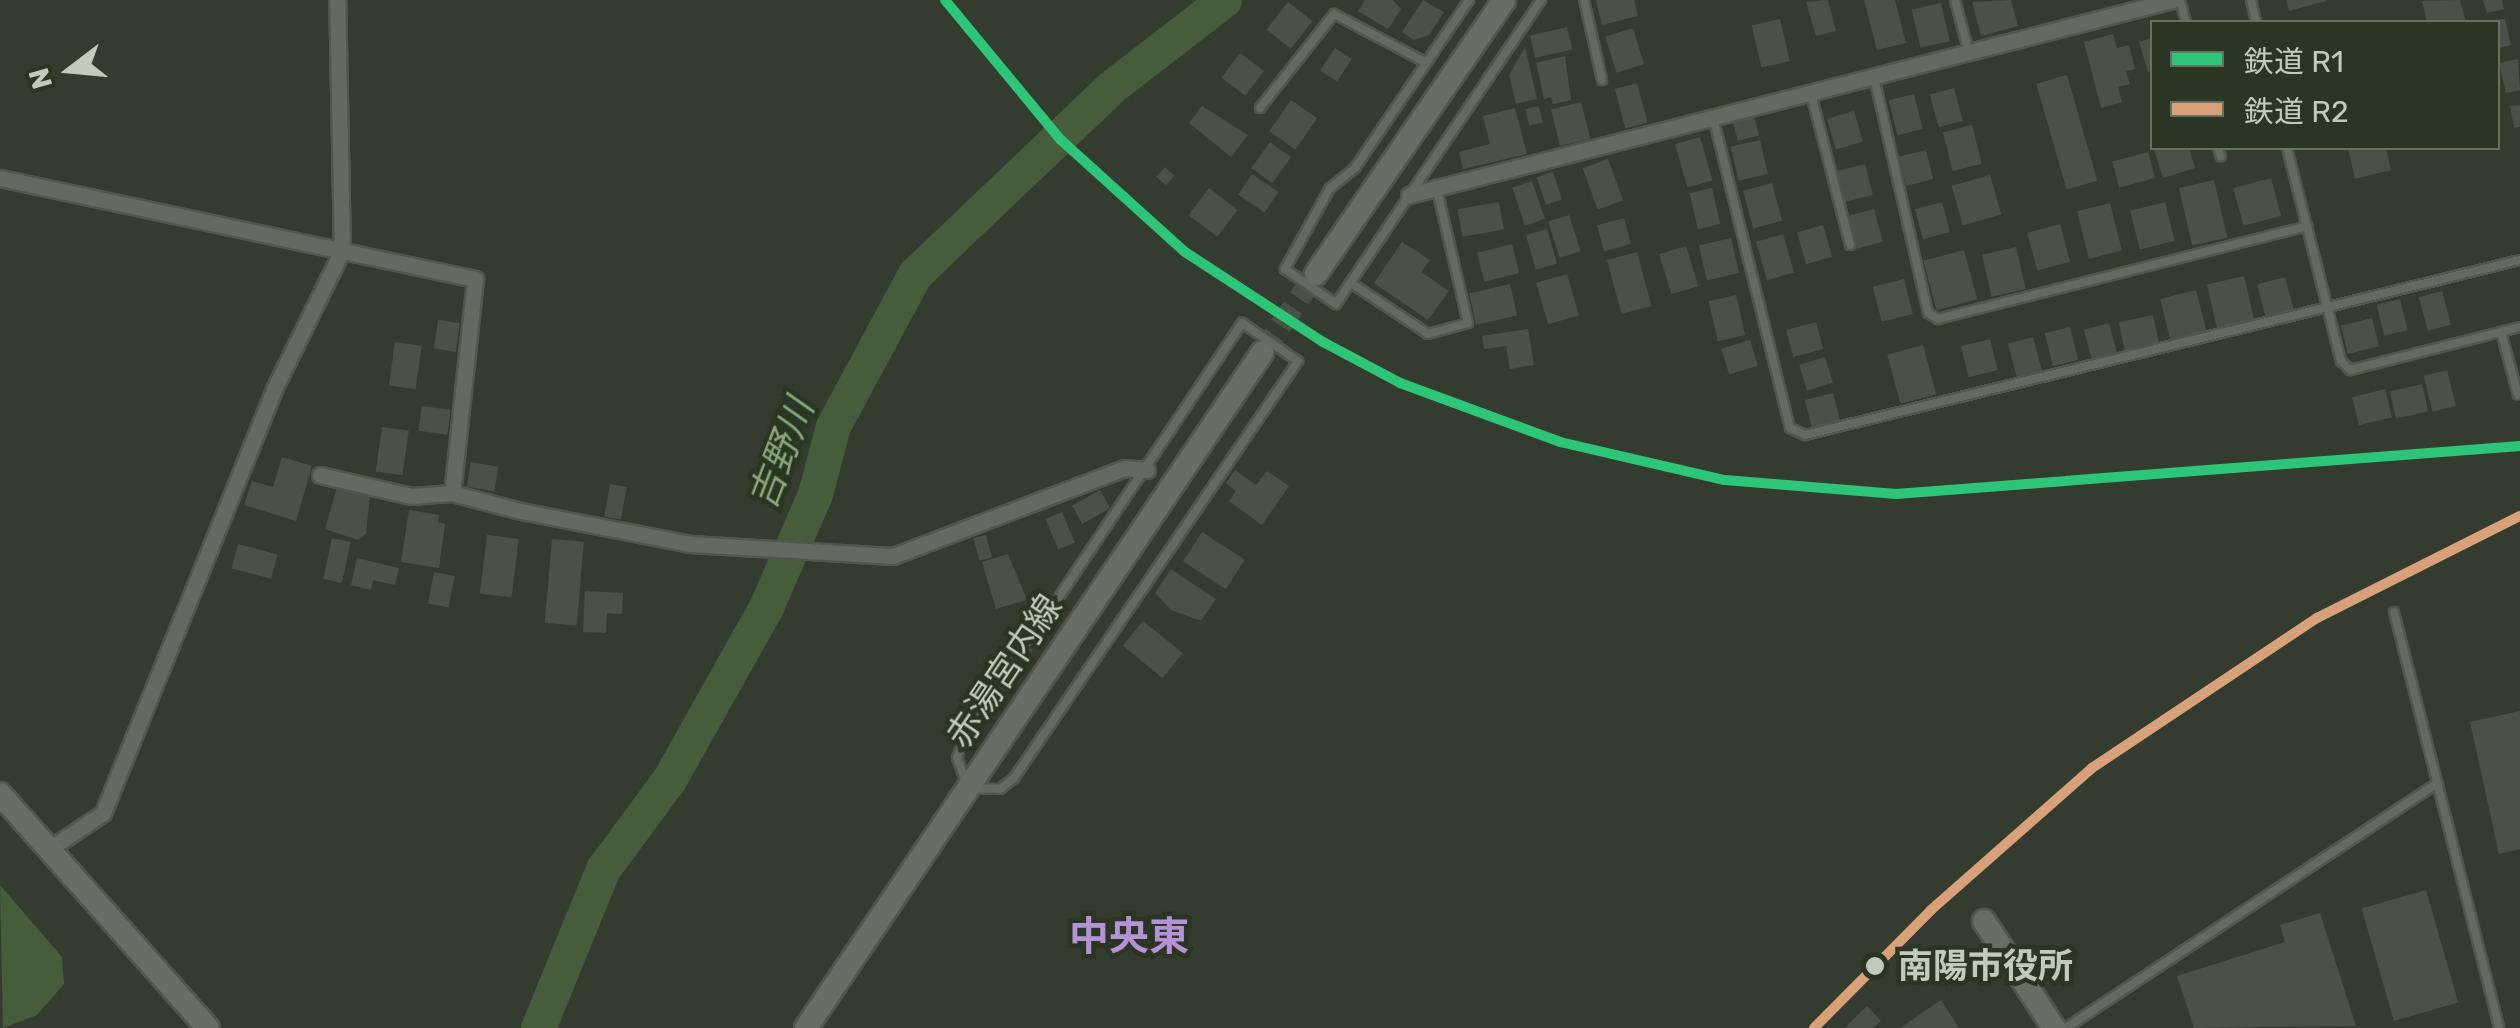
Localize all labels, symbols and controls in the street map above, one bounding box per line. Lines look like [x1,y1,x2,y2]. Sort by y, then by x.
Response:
north arrow [20,20,120,120]
legend [2150,20,2500,150]
text: 鉄道 R1 [2244,44,2344,80]
text: N [22,64,59,93]
text: 鉄道 R2 [2244,94,2349,130]
water label: 吉野川 [740,393,824,515]
street label: 赤湯宮内線 [938,587,1070,755]
district label: 中央東 [1069,913,1189,961]
place label: 南陽市役所 [1898,945,2073,987]
marker: 南陽市役所 [1862,953,1888,979]

